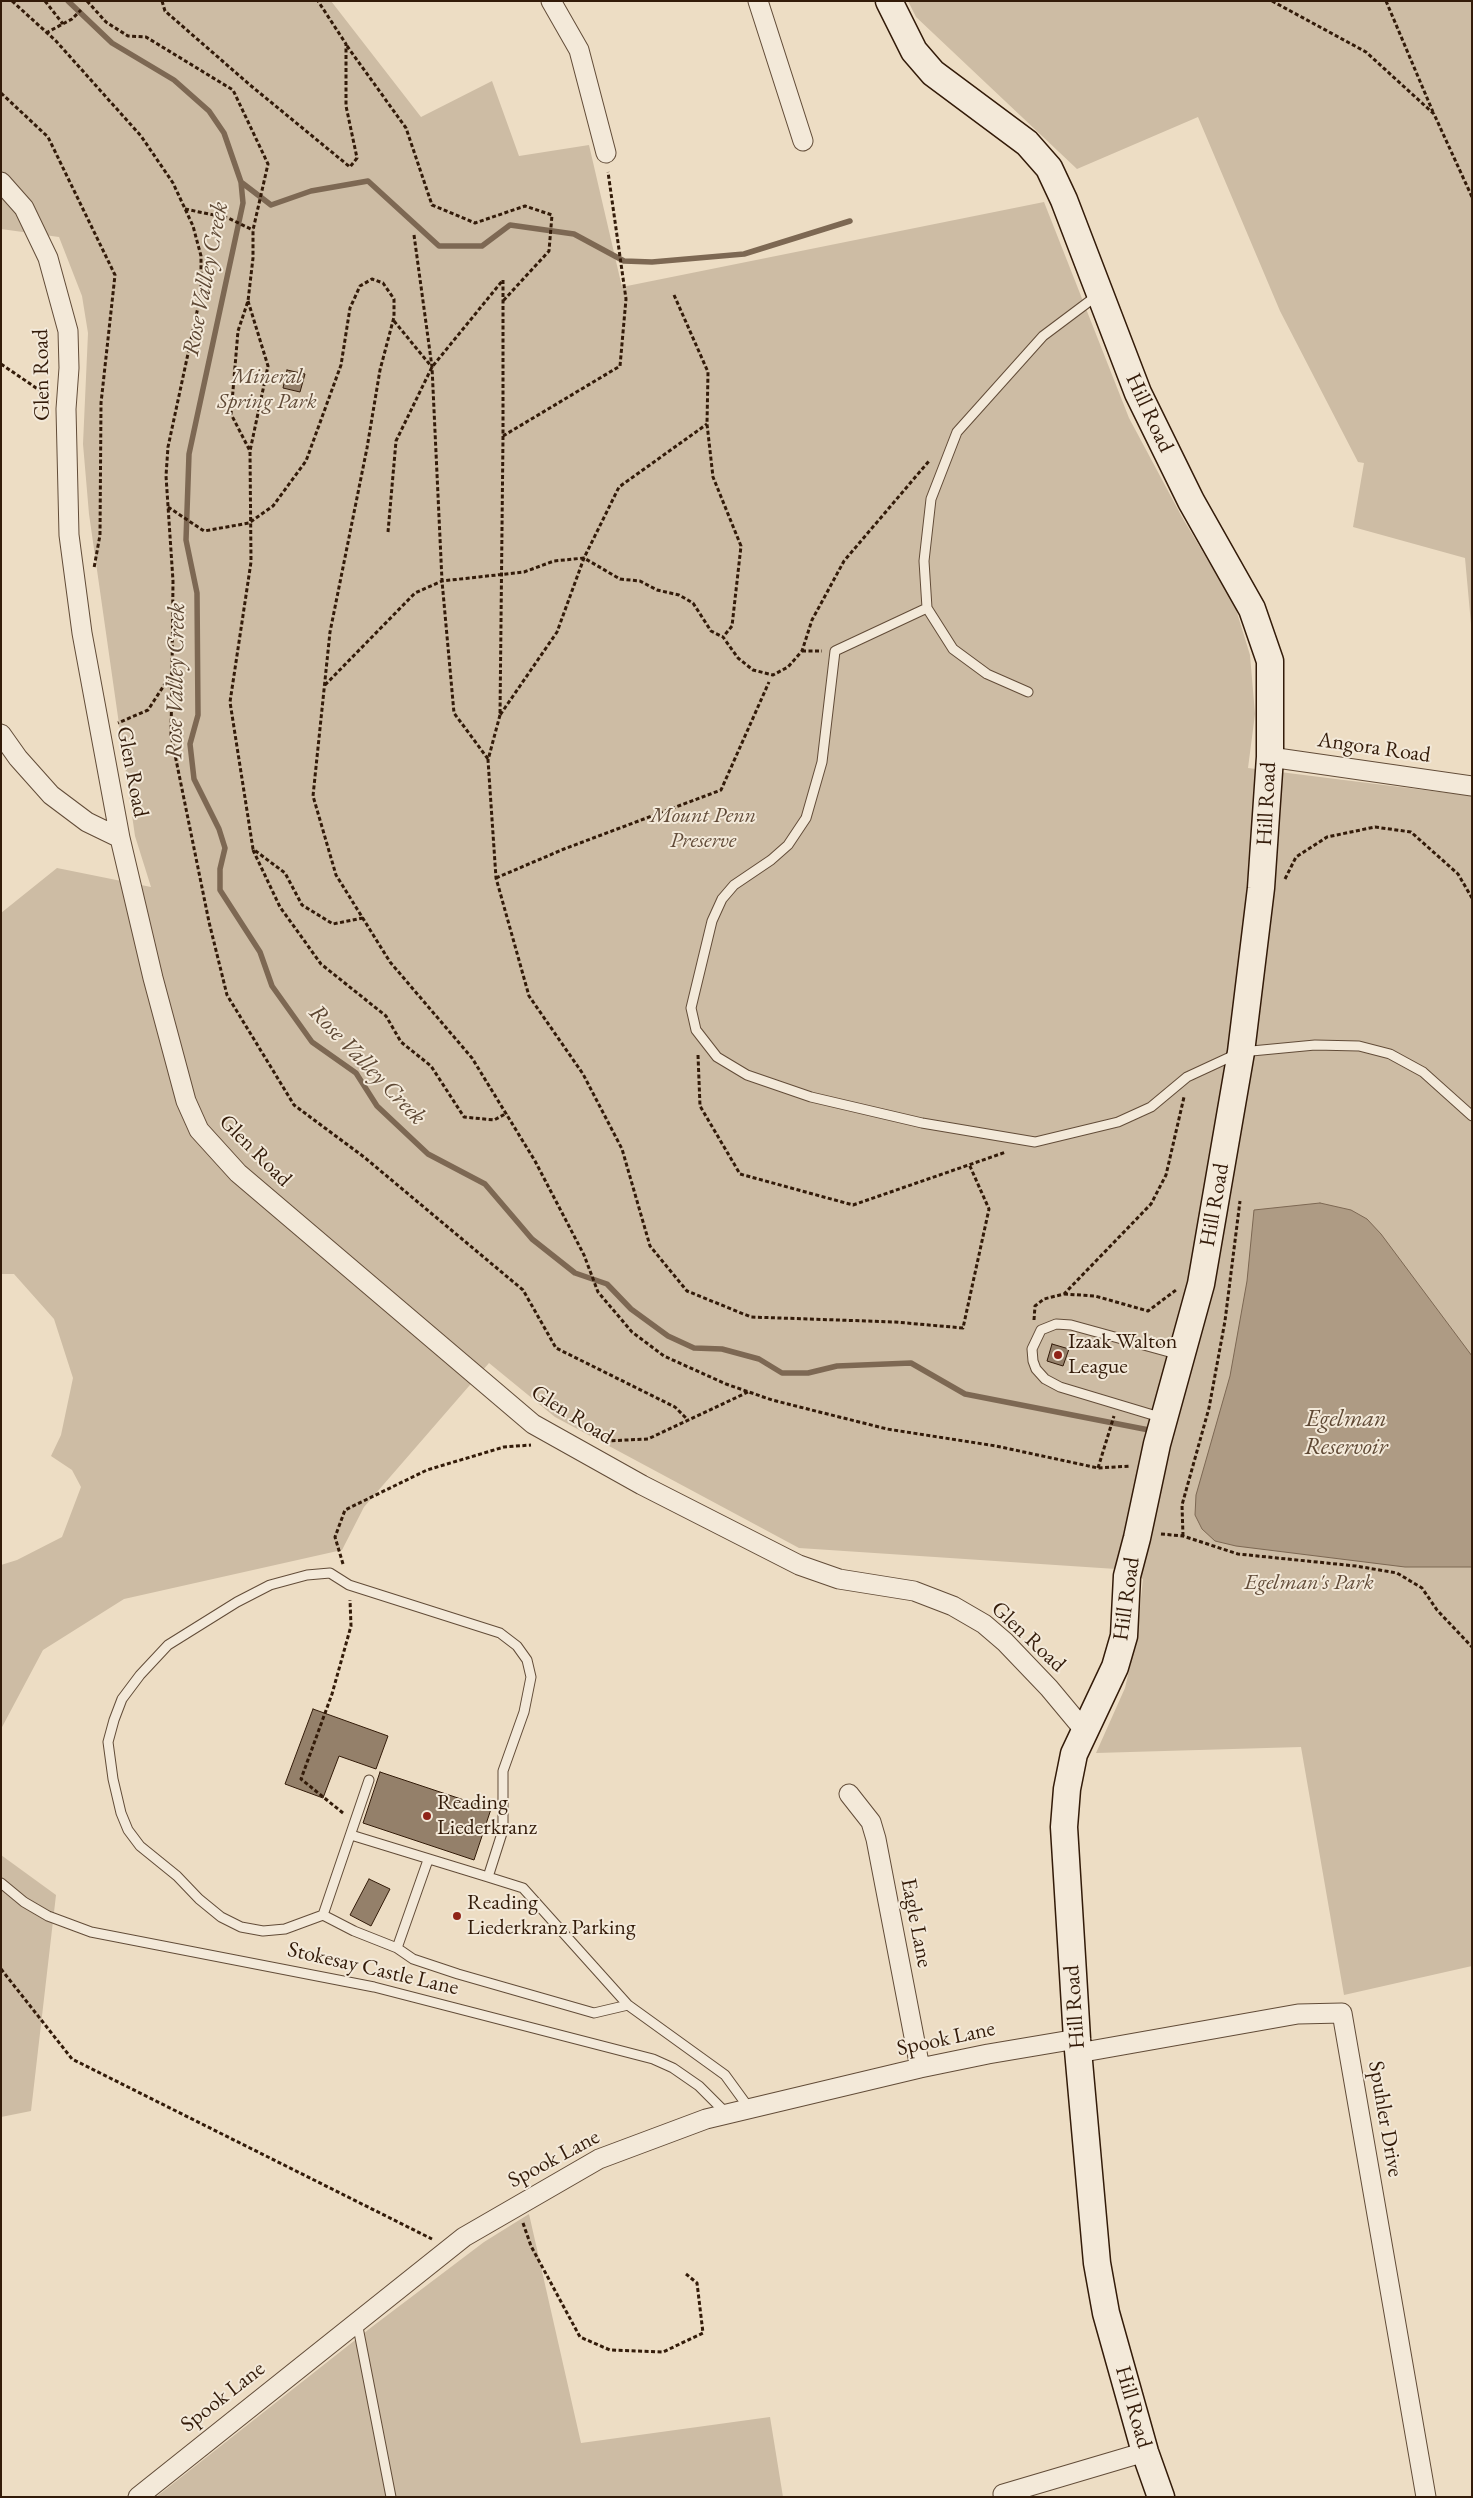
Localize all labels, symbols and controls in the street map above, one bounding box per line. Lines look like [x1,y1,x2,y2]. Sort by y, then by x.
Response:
water label: Rose Valley Creek [177,199,235,359]
street label: Glen Road [28,329,56,421]
park label: Mineral Spring Park [217,364,317,416]
street label: Hill Road [1119,369,1179,457]
water label: Rose Valley Creek [160,602,192,760]
street label: Glen Road [110,724,154,820]
street label: Angora Road [1316,727,1432,769]
street label: Hill Road [1252,761,1282,847]
park label: Mount Penn Preserve [650,803,756,854]
water label: Rose Valley Creek [302,999,432,1131]
street label: Glen Road [213,1109,297,1193]
street label: Hill Road [1195,1161,1235,1249]
place label: Izaak Walton League [1068,1329,1177,1380]
marker: Izaak Walton League [1052,1349,1064,1361]
street label: Glen Road [526,1379,618,1451]
water label: Egelman Reservoir [1304,1405,1388,1461]
street label: Hill Road [1108,1555,1146,1643]
park label: Egelman's Park [1244,1570,1374,1596]
street label: Glen Road [985,1596,1071,1678]
place label: Reading Liederkranz [437,1790,537,1842]
marker: Reading Liederkranz [421,1810,433,1822]
street label: Eagle Lane [894,1876,938,1970]
place label: Reading Liederkranz Parking [467,1890,635,1942]
marker: Reading Liederkranz Parking [451,1910,463,1922]
street label: Stokesay Castle Lane [285,1936,461,2002]
street label: Hill Road [1059,1964,1091,2050]
street label: Spook Lane [895,2016,997,2062]
street label: Spuhler Drive [1362,2059,1408,2179]
street label: Spook Lane [504,2124,604,2194]
street label: Spook Lane [176,2356,270,2438]
street label: Hill Road [1109,2363,1157,2451]

